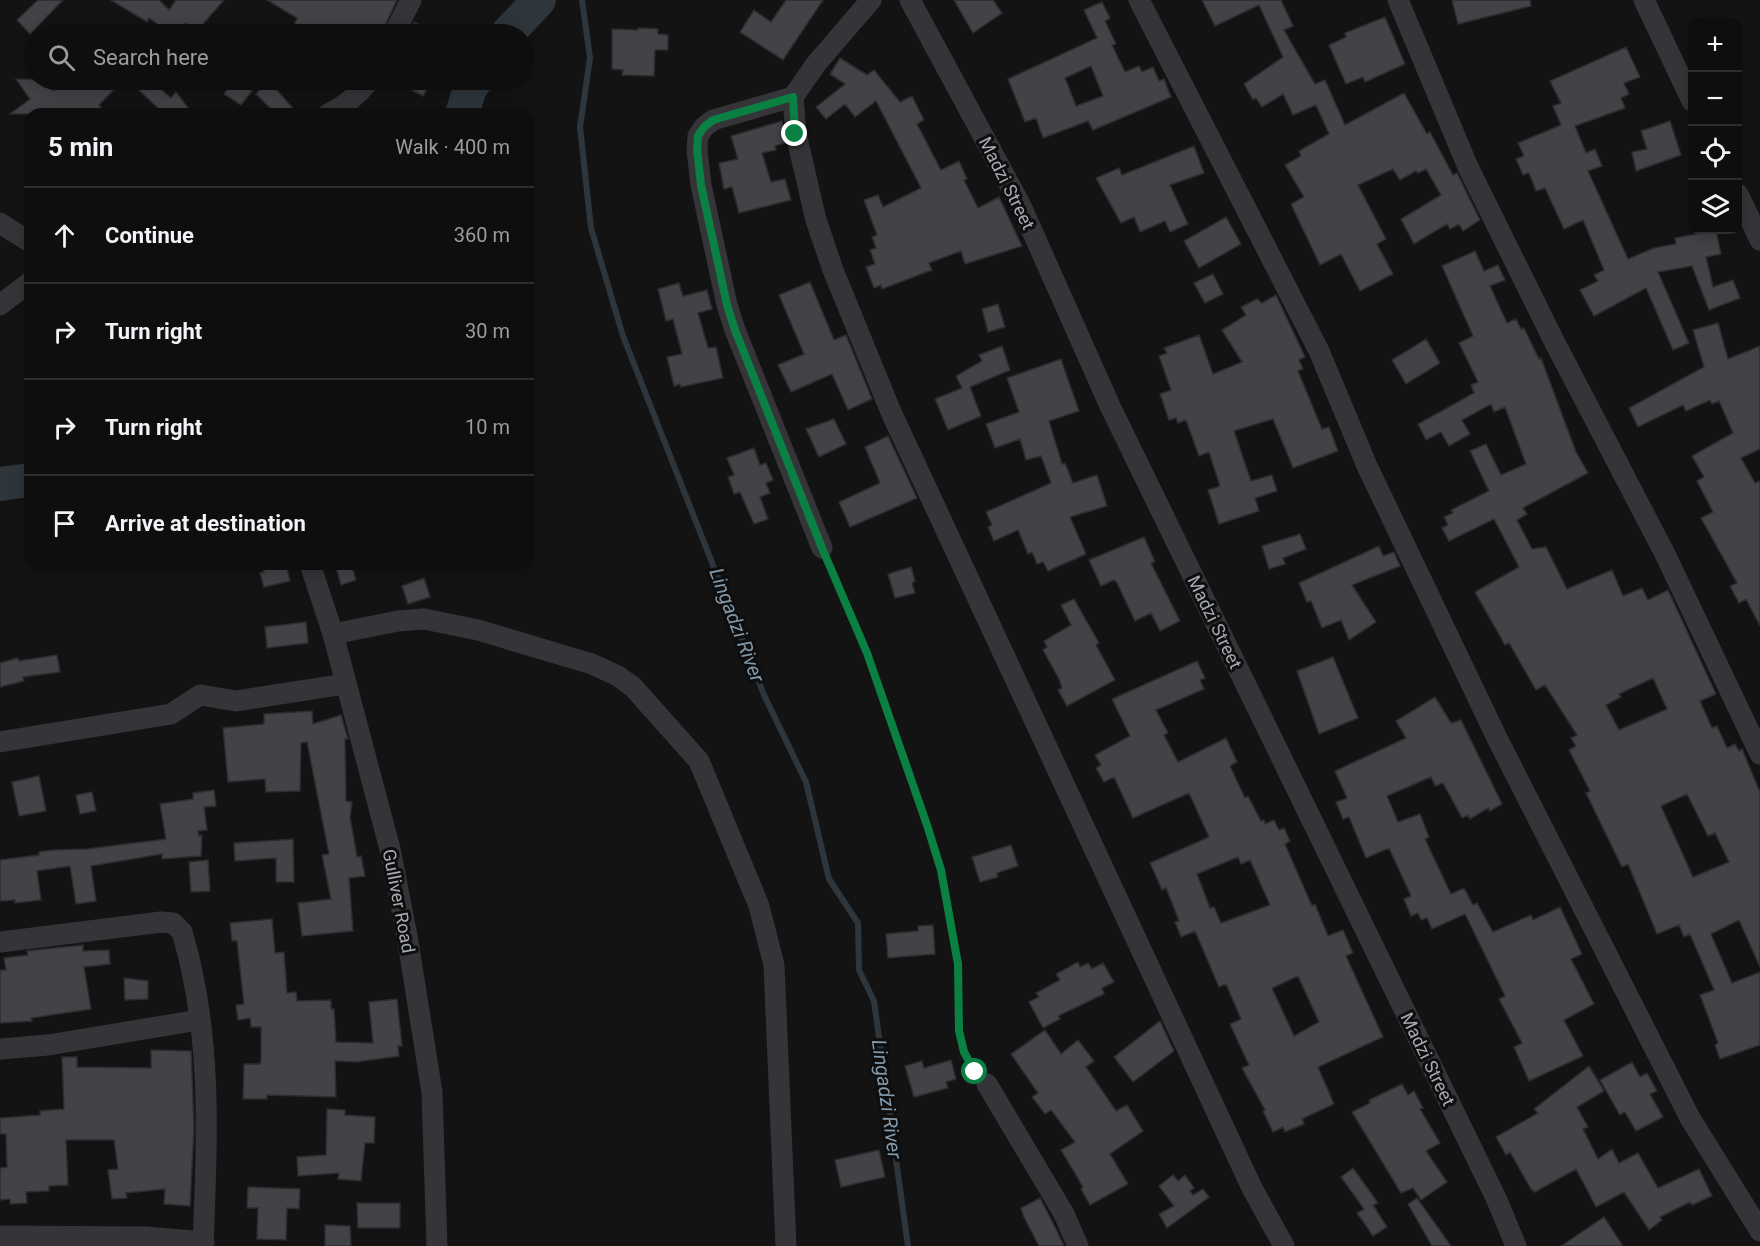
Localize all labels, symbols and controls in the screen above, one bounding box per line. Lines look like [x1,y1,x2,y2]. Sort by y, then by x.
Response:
map controls [1688,18,1742,234]
button: + [1688,18,1742,72]
search box [24,24,534,90]
icon: search [45,41,78,74]
text: Search here [93,45,209,70]
button: − [1688,72,1742,126]
route end [781,120,807,146]
button: locate [1688,126,1742,180]
text: 5 min [48,132,113,162]
street label: Madzi Street [975,133,1039,233]
text: Walk · 400 m [395,135,510,159]
button: layers [1688,180,1742,234]
icon: ahead [48,219,81,252]
text: Continue [105,223,194,248]
text: 360 m [454,223,510,247]
icon: right [48,315,81,348]
text: Turn right [105,319,202,344]
text: 30 m [465,319,510,343]
icon: right [48,411,81,444]
text: Turn right [105,415,202,440]
text: 10 m [465,415,510,439]
icon: arrive [48,507,81,540]
text: Arrive at destination [105,511,306,536]
water label: Lingadzi River [704,565,770,687]
street label: Madzi Street [1183,572,1247,672]
street label: Gulliver Road [379,847,419,955]
street label: Madzi Street [1396,1009,1460,1109]
water label: Lingadzi River [867,1038,907,1162]
route start [961,1058,987,1084]

